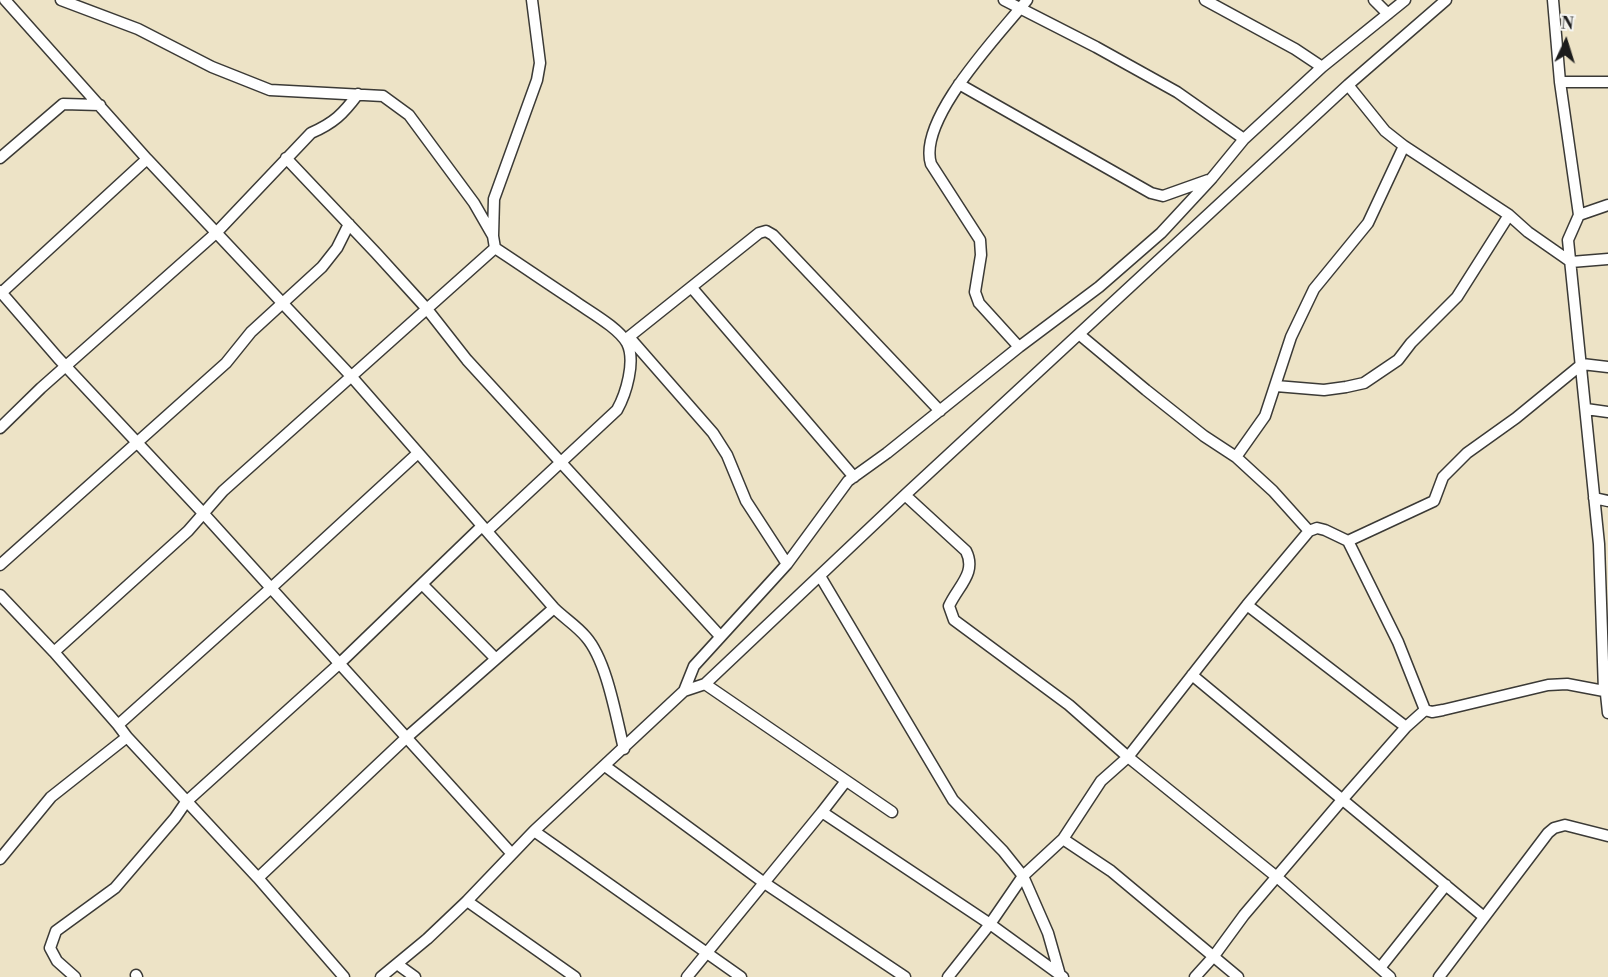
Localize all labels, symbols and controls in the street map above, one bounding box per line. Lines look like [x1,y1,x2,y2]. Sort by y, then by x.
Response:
north arrow [1536,12,1596,72]
text: N [1560,14,1574,34]

